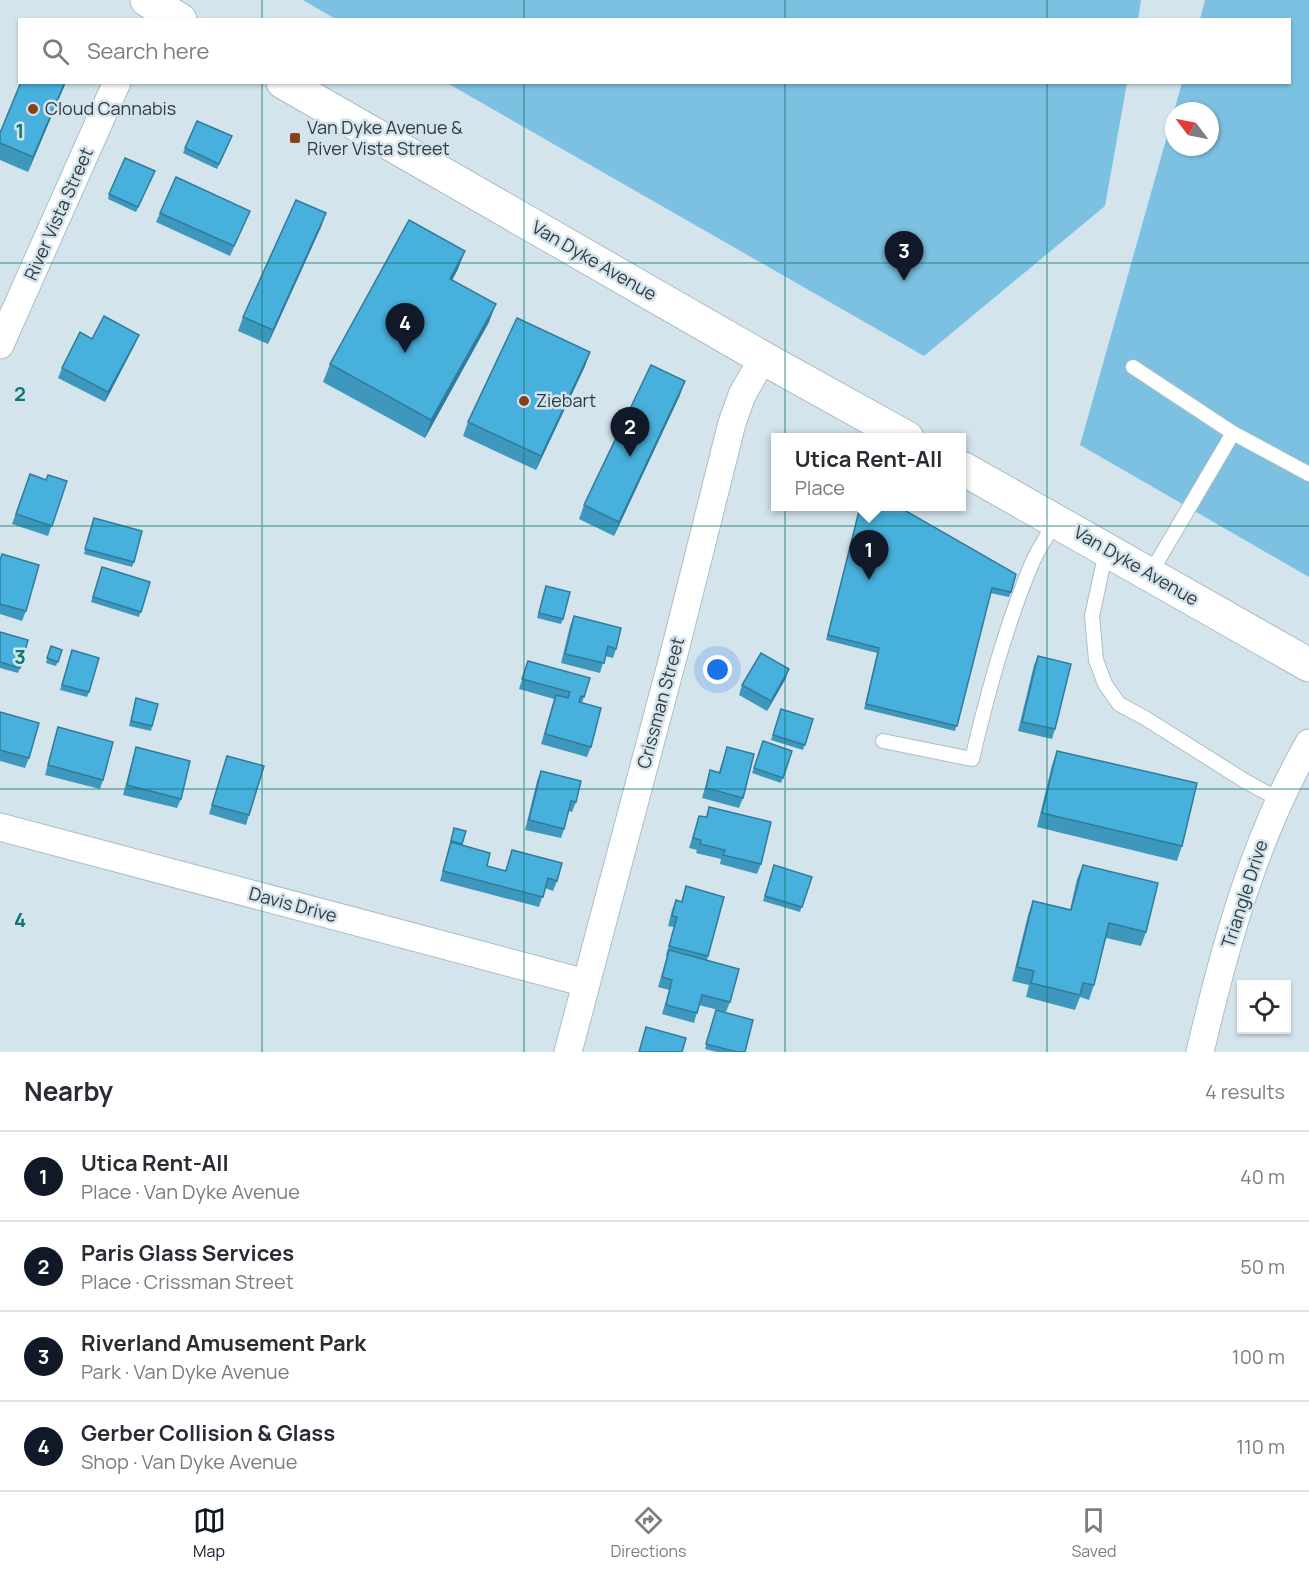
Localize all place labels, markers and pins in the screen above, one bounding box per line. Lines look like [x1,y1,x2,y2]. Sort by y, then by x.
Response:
place label: Cloud Cannabis [45,96,176,120]
marker: Cloud Cannabis [26,102,40,116]
place label: Van Dyke Avenue & River Vista Street [307,115,463,160]
marker: Van Dyke Avenue & River Vista Street [288,131,302,145]
pin: 3 [884,232,924,281]
pin: 4 [386,304,424,353]
place label: Ziebart [536,388,596,412]
marker: Ziebart [517,394,531,408]
pin: 2 [610,408,650,457]
pin: 1 [850,530,888,580]

